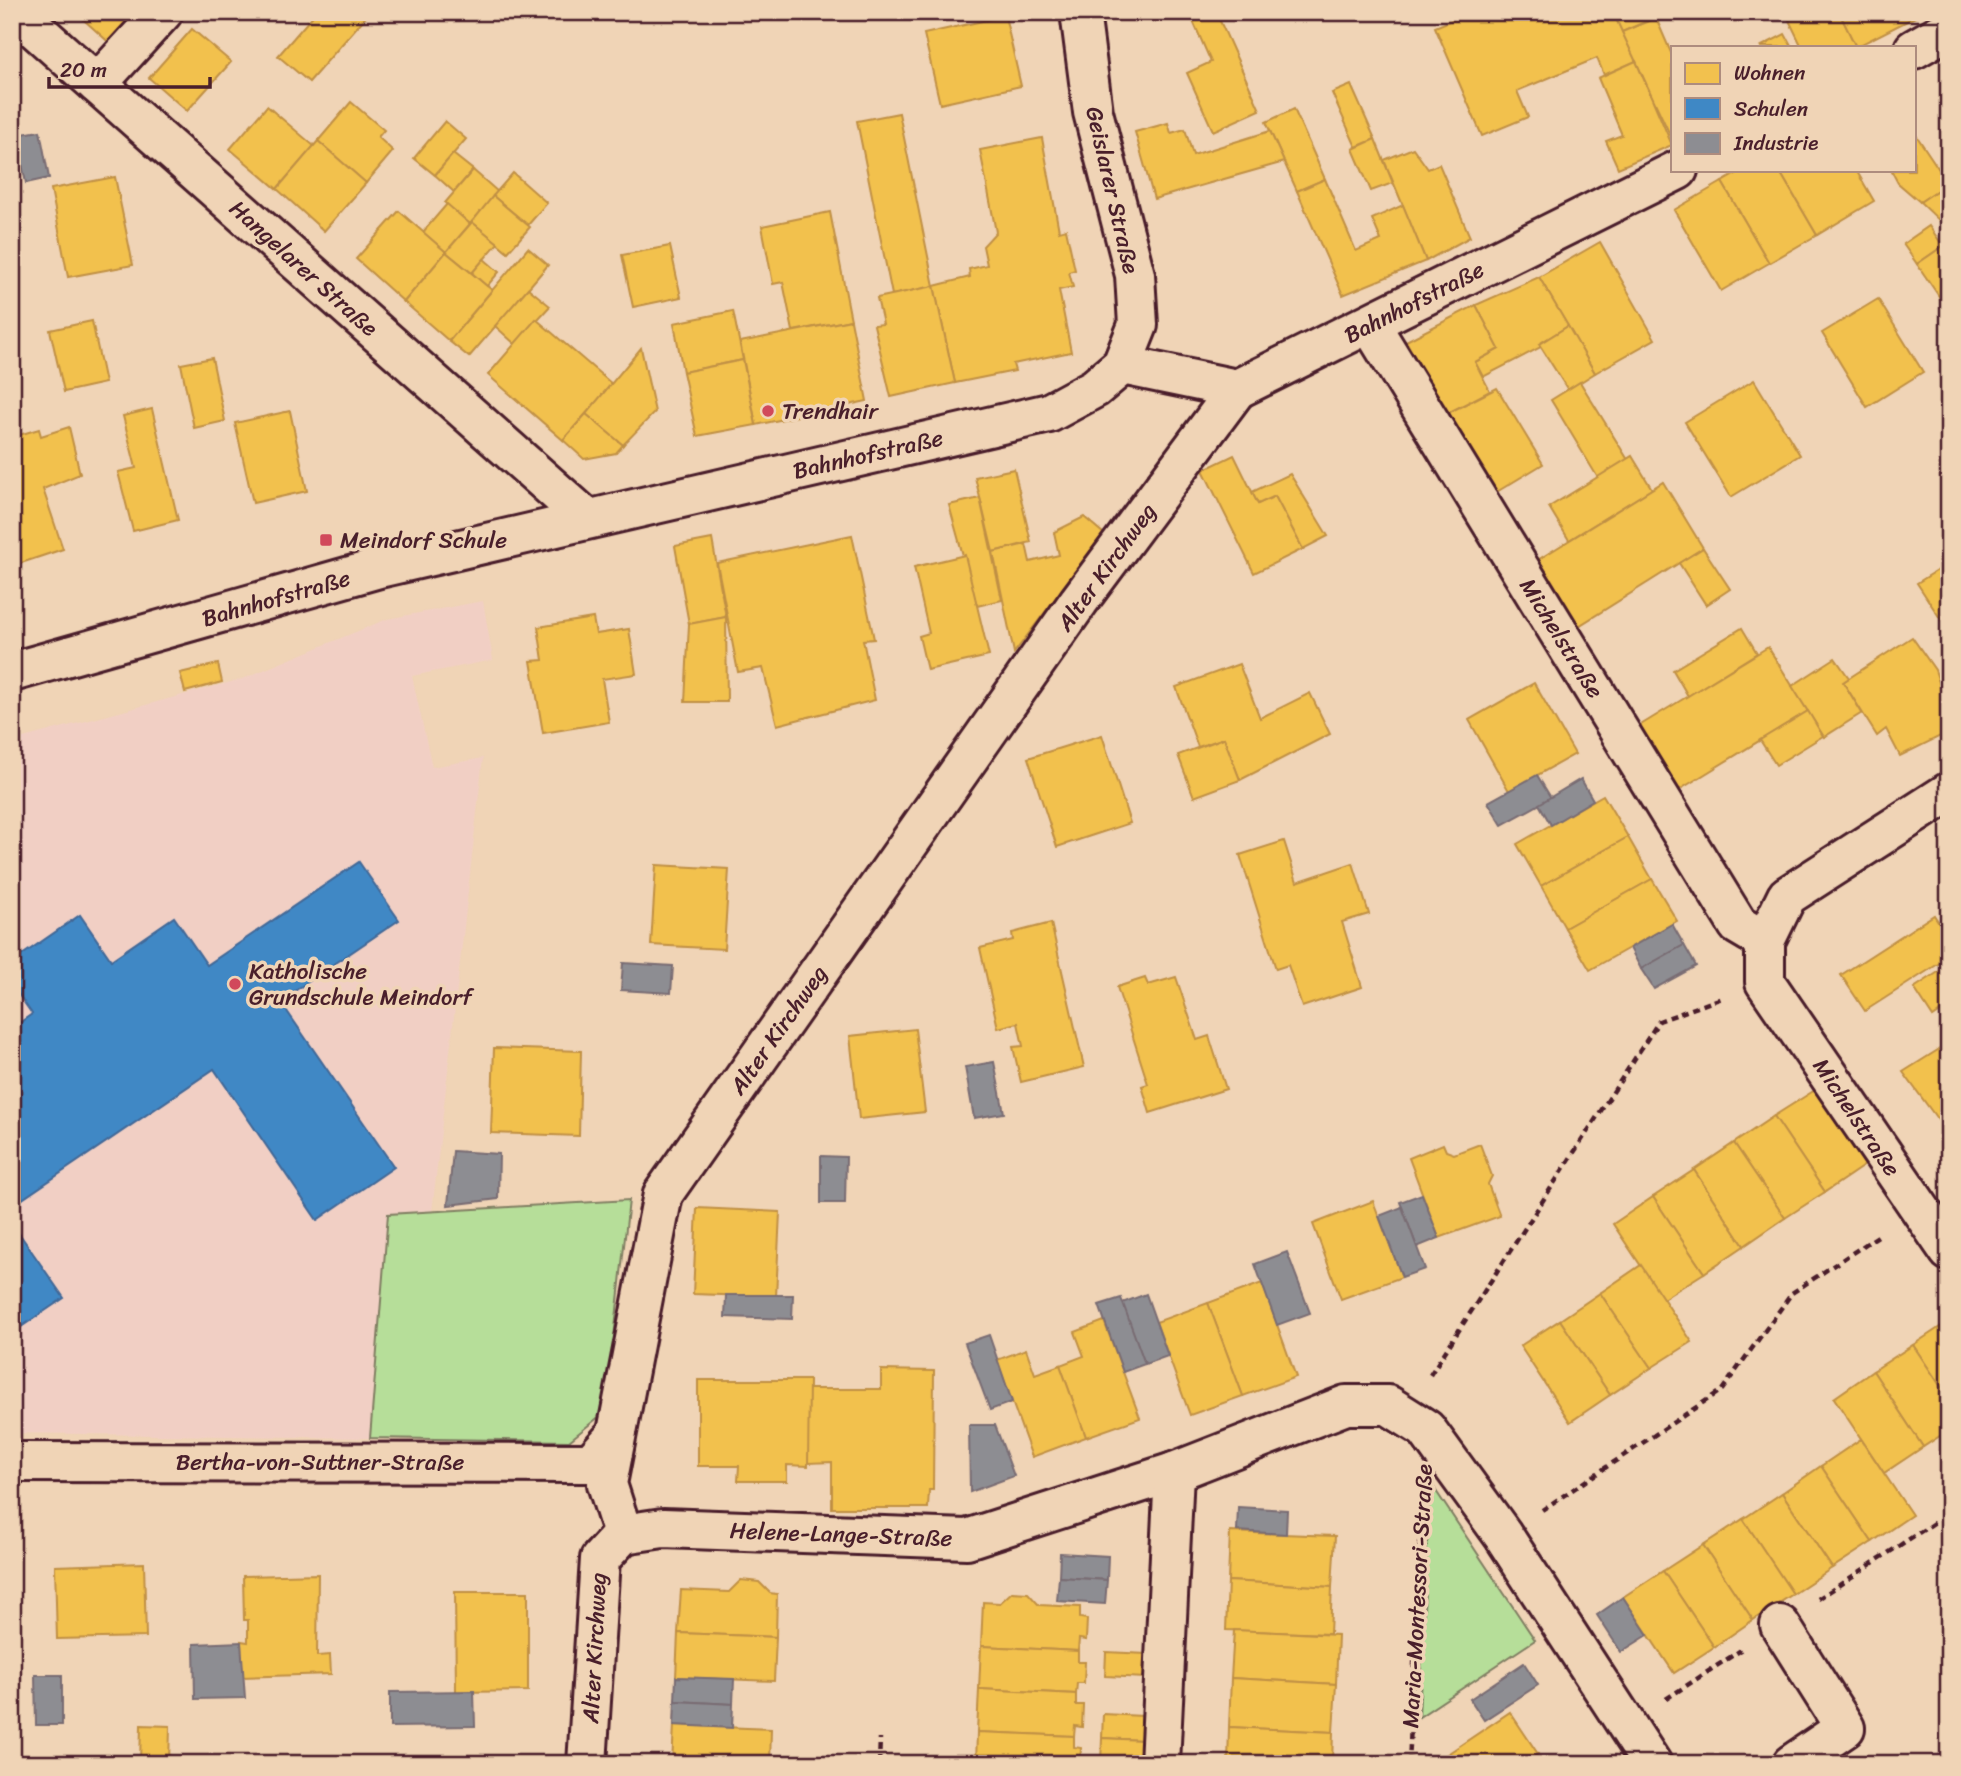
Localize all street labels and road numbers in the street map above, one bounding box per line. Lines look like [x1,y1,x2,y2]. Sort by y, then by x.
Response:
street label: Geislarer Straße [1073,103,1152,278]
street label: Hangelarer Straße [219,190,388,347]
street label: Bahnhofstraße [1337,249,1492,355]
street label: Bahnhofstraße [789,417,947,492]
street label: Alter Kirchweg [1045,494,1168,641]
street label: Bahnhofstraße [197,558,355,639]
street label: Michelstraße [1508,570,1615,707]
street label: Alter Kirchweg [718,956,839,1105]
street label: Michelstraße [1801,1049,1912,1185]
street label: Bertha-von-Suttner-Straße [176,1442,464,1483]
street label: Maria-Montessori-Straße [1390,1463,1445,1729]
street label: Helene-Lange-Straße [729,1510,953,1559]
street label: Alter Kirchweg [570,1571,619,1725]

